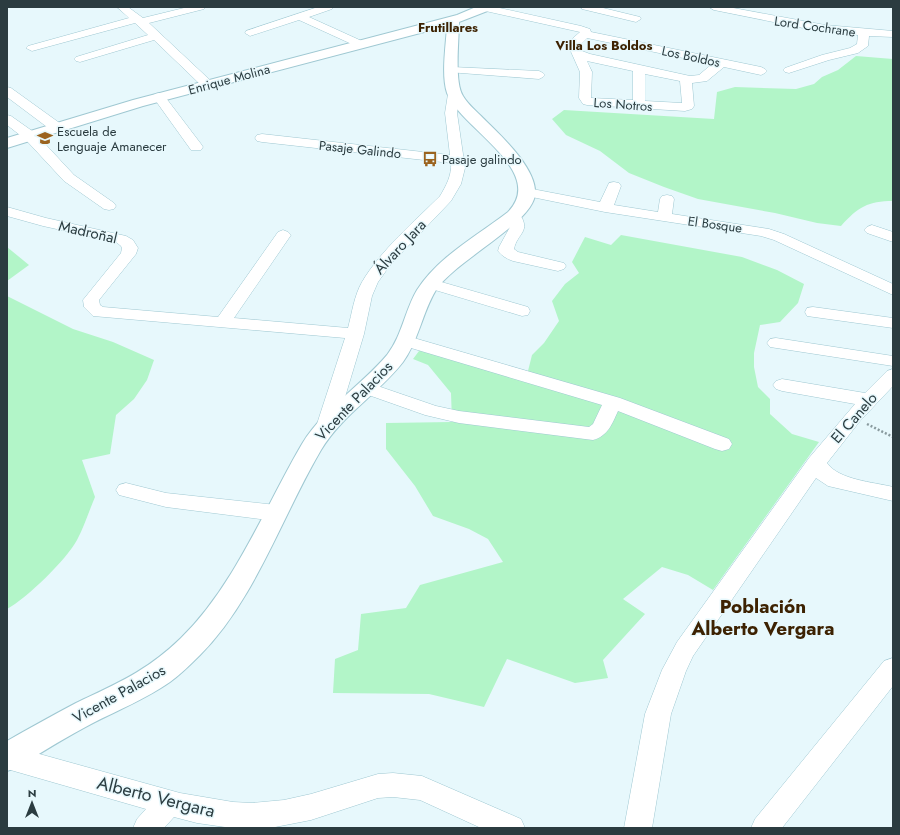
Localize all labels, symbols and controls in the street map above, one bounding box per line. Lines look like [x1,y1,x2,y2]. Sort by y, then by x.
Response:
street label: Lord Cochrane [773,11,857,42]
district label: Frutillares [418,18,478,37]
district label: Villa Los Boldos [555,36,652,55]
street label: Los Boldos [660,41,722,72]
street label: Enrique Molina [186,59,272,99]
street label: Los Notros [593,93,653,116]
place label: Escuela de Lenguaje Amanecer [57,122,167,156]
school or university icon: Escuela de Lenguaje Amanecer [36,129,54,147]
street label: Pasaje Galindo [318,136,402,163]
bus stop icon: Pasaje galindo [421,150,439,168]
place label: Pasaje galindo [442,150,522,169]
street label: El Bosque [687,211,744,238]
street label: Madroñal [56,215,120,249]
street label: Álvaro Jara [369,215,431,279]
street label: Vicente Palacios [310,356,398,446]
street label: El Canelo [826,388,882,448]
district label: Población Alberto Vergara [690,593,835,642]
street label: Vicente Palacios [68,659,170,729]
street label: Alberto Vergara [94,770,218,824]
north arrow [12,783,52,823]
text: N [28,785,36,801]

